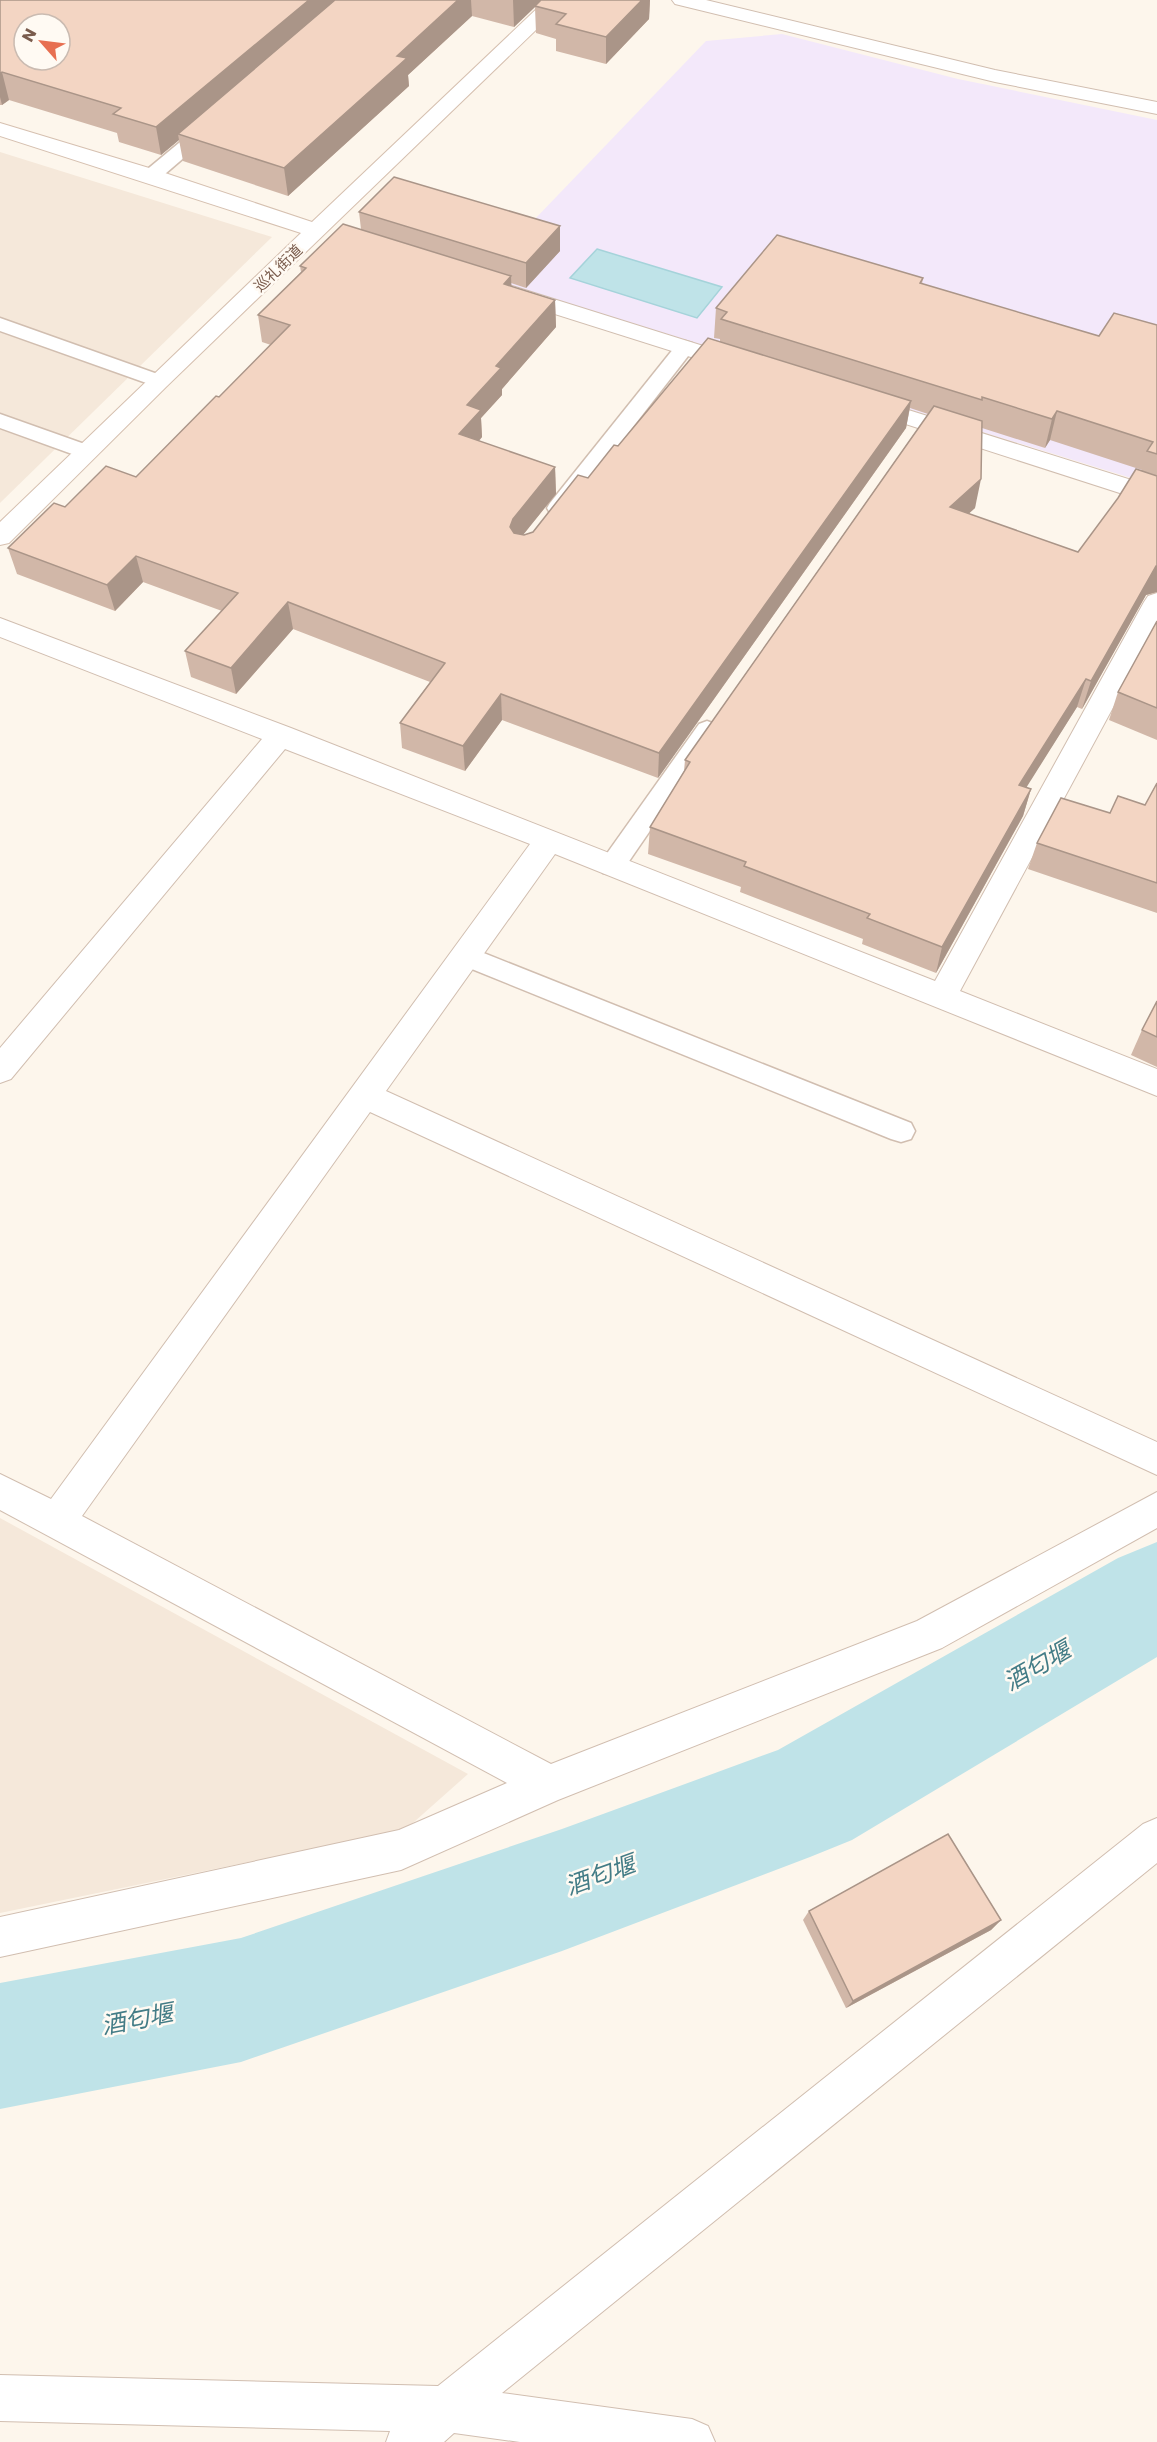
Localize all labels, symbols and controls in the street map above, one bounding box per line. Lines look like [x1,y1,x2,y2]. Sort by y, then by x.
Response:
north arrow [12,12,72,72]
text: N [16,24,42,46]
street label: 巡礼街道 [249,240,307,296]
water label: 酒匂堰 [998,1632,1080,1698]
water label: 酒匂堰 [561,1846,643,1903]
water label: 酒匂堰 [99,1995,179,2042]

